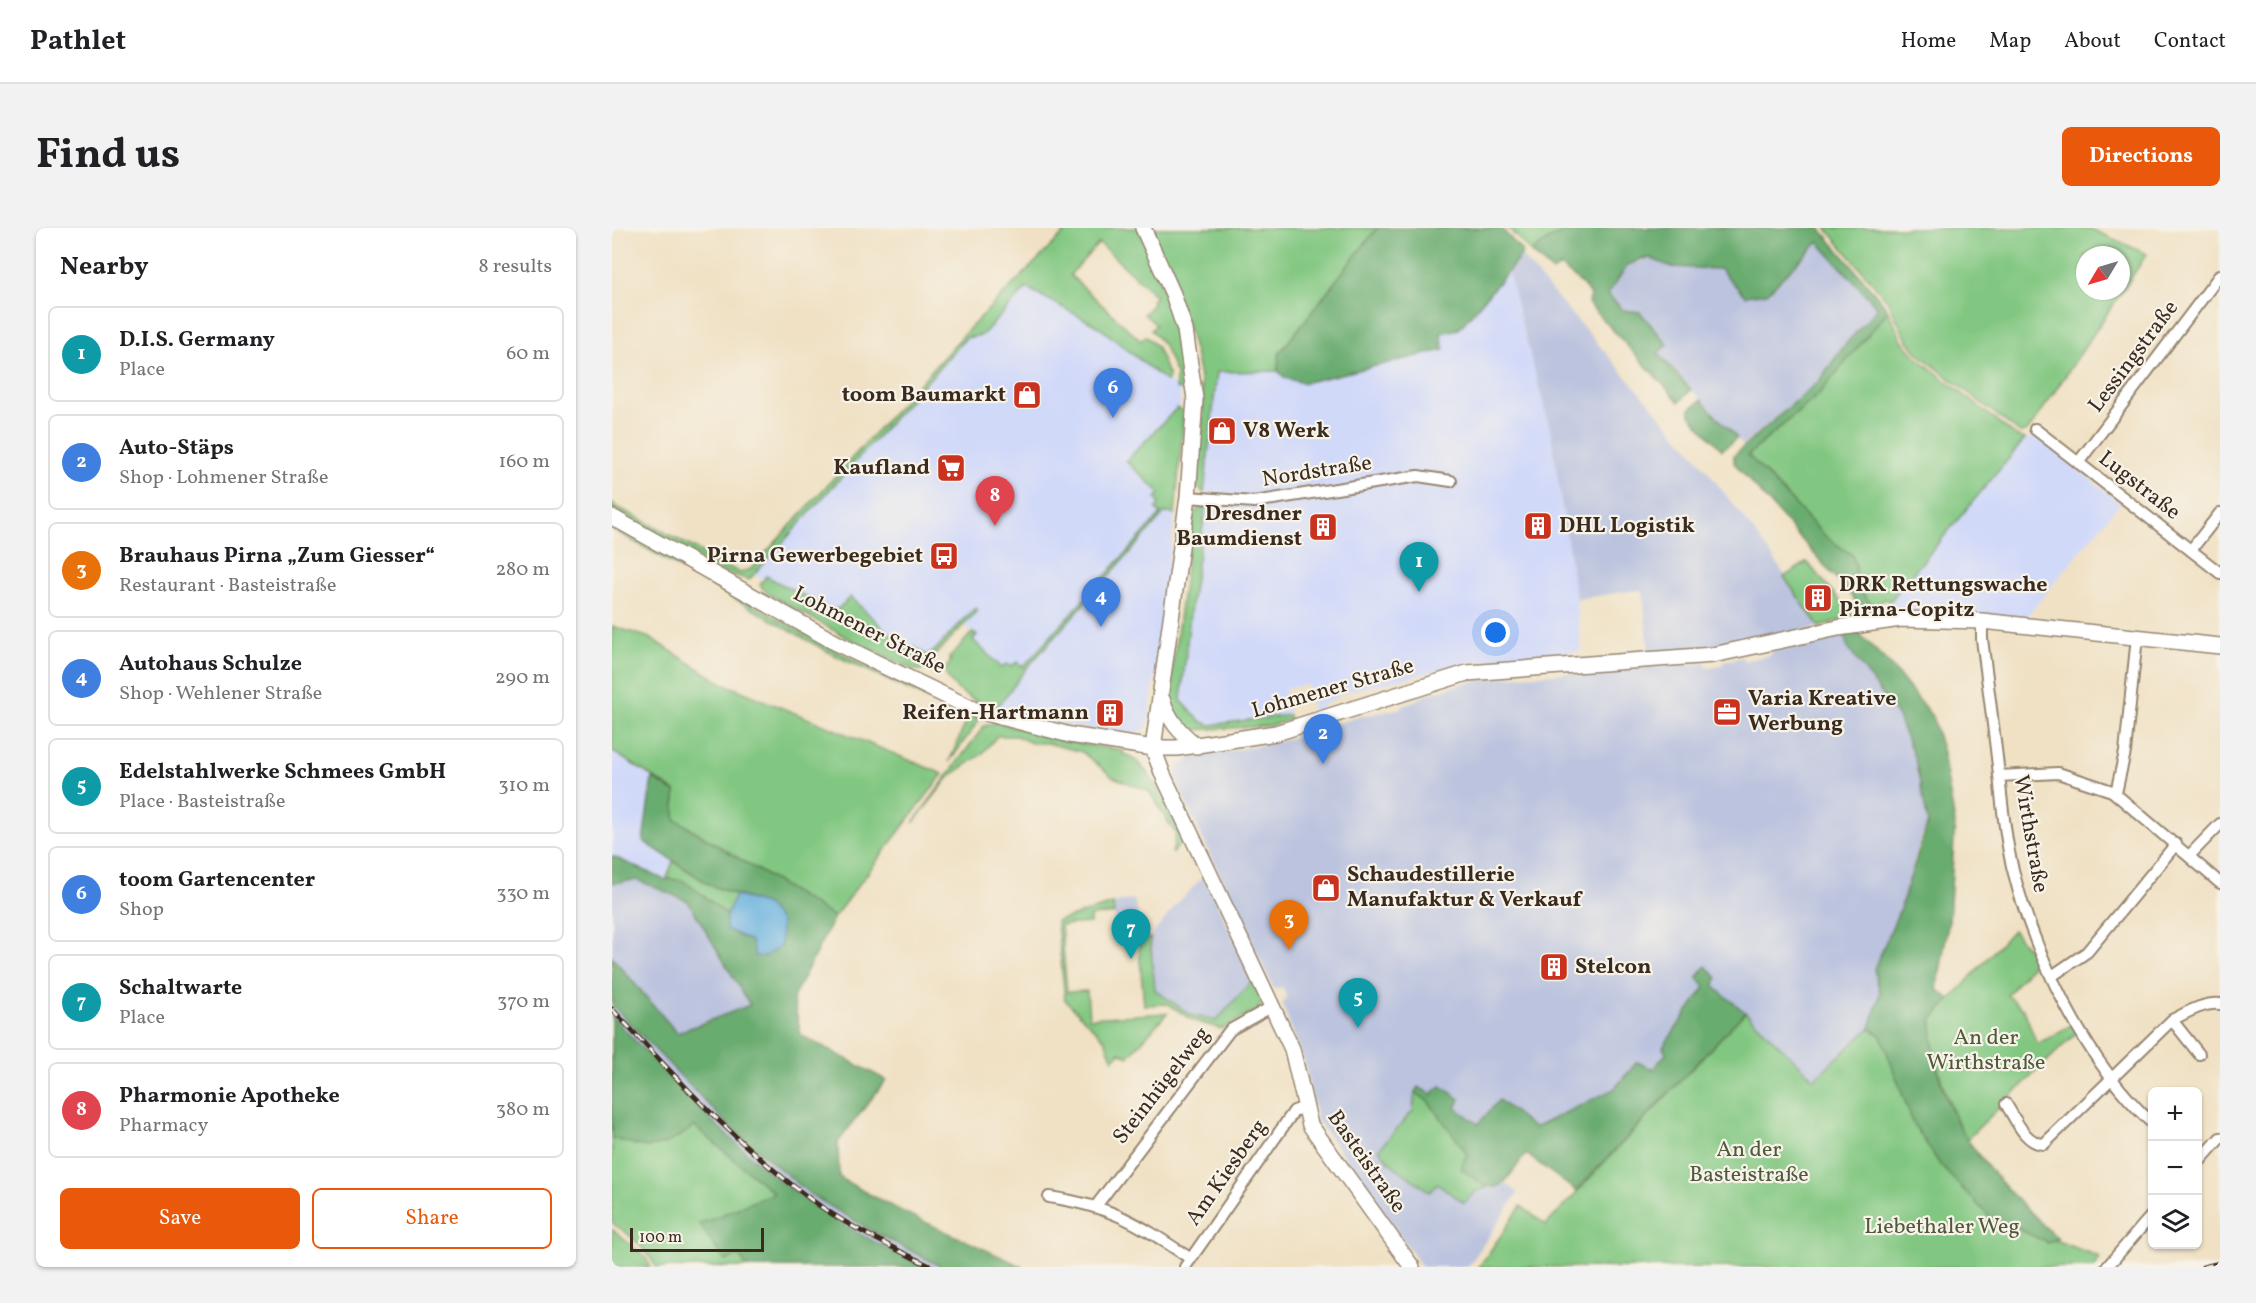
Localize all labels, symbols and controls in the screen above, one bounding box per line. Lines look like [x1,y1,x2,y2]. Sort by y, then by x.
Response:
text: Pathlet [30,22,126,61]
text: Home [1901,27,1956,56]
text: Map [1989,27,2031,56]
text: About [2064,27,2121,56]
text: Contact [2154,27,2226,56]
text: Find us [36,127,180,186]
button: Directions [2062,127,2220,186]
north arrow [2076,246,2130,300]
text: Nearby [60,249,149,285]
text: 8 results [479,253,552,281]
street label: Lessingstraße [2081,294,2187,420]
text: D.I.S. Germany [119,325,275,356]
text: 1 [77,340,86,368]
text: 60 m [506,340,550,368]
text: Place [119,356,165,384]
pin: 6 [1094,368,1132,418]
shop icon: toom Baumarkt [1011,379,1043,411]
place label: toom Baumarkt [842,380,1006,411]
shop icon: V8 Werk [1206,415,1238,447]
place label: V8 Werk [1243,416,1329,447]
text: Auto-Stäps [119,433,234,464]
street label: Lugstraße [2091,444,2187,528]
text: 2 [76,448,87,476]
text: 160 m [498,448,550,476]
street label: Nordstraße [1260,448,1374,496]
supermarket icon: Kaufland [935,452,967,484]
place label: Kaufland [833,453,930,484]
text: Shop · Lohmener Straße [119,464,328,492]
pin: 8 [976,476,1015,526]
place label: Dresdner Baumdienst [1176,499,1303,555]
building icon: DHL Logistik [1522,510,1554,542]
building icon: Dresdner Baumdienst [1307,511,1339,543]
place label: DHL Logistik [1559,511,1695,542]
bus stop icon: Pirna Gewerbegebiet [928,540,960,572]
text: Brauhaus Pirna „Zum Giesser“ [119,541,435,572]
place label: Pirna Gewerbegebiet [707,541,923,572]
pin: 1 [1400,542,1438,592]
text: 3 [76,556,87,584]
text: 280 m [495,556,550,584]
place label: DRK Rettungswache Pirna-Copitz [1839,570,2048,626]
text: Restaurant · Basteistraße [119,572,336,600]
pin: 4 [1082,578,1120,627]
street label: Lohmener Straße [787,579,951,683]
building icon: DRK Rettungswache Pirna-Copitz [1802,582,1834,614]
your location [1481,618,1510,647]
text: Autohaus Schulze [119,649,302,680]
street label: Lohmener Straße [1248,651,1418,727]
text: 4 [75,664,88,692]
text: 290 m [495,664,550,692]
text: Shop · Wehlener Straße [119,680,322,708]
place label: Varia Kreative Werbung [1748,684,1896,740]
office icon: Varia Kreative Werbung [1711,696,1743,728]
building icon: Reifen-Hartmann [1094,697,1126,729]
place label: Reifen-Hartmann [902,698,1089,729]
pin: 2 [1304,714,1342,764]
text: Edelstahlwerke Schmees GmbH [119,757,446,788]
text: 5 [77,772,86,800]
text: 310 m [498,772,550,800]
street label: Wirthstraße [2004,773,2056,895]
text: Place · Basteistraße [119,788,286,816]
place label: Schaudestillerie Manufaktur & Verkauf [1347,860,1584,916]
text: toom Gartencenter [119,865,315,896]
shop icon: Schaudestillerie Manufaktur & Verkauf [1310,872,1342,904]
text: 6 [76,880,87,908]
text: 330 m [496,880,550,908]
text: Shop [119,896,164,924]
pin: 3 [1270,900,1308,950]
pin: 7 [1112,910,1150,959]
building icon: Stelcon [1538,951,1570,983]
place label: Stelcon [1575,952,1651,983]
text: Schaltwarte [119,973,242,1004]
pin: 5 [1338,978,1378,1028]
text: 7 [77,988,86,1016]
text: 370 m [497,988,550,1016]
text: Place [119,1004,165,1032]
street label: Steinhügelweg [1106,1020,1218,1152]
park label: An der Wirthstraße [1927,1023,2045,1079]
text: Pharmonie Apotheke [119,1081,340,1112]
map controls [2148,1087,2202,1249]
button: + [2148,1087,2202,1141]
text: 8 [76,1096,87,1124]
text: 380 m [496,1096,550,1124]
street label: Basteistraße [1319,1104,1413,1220]
text: Pharmacy [119,1112,208,1140]
street label: Am Kiesberg [1179,1113,1275,1233]
park label: An der Basteistraße [1689,1135,1809,1191]
button: − [2148,1141,2202,1195]
button: Save [60,1188,300,1249]
button: Share [312,1188,552,1249]
button: layers [2148,1195,2202,1249]
park label: Liebethaler Weg [1864,1212,2020,1243]
scale bar [630,1225,764,1252]
text: 100 m [639,1227,682,1249]

